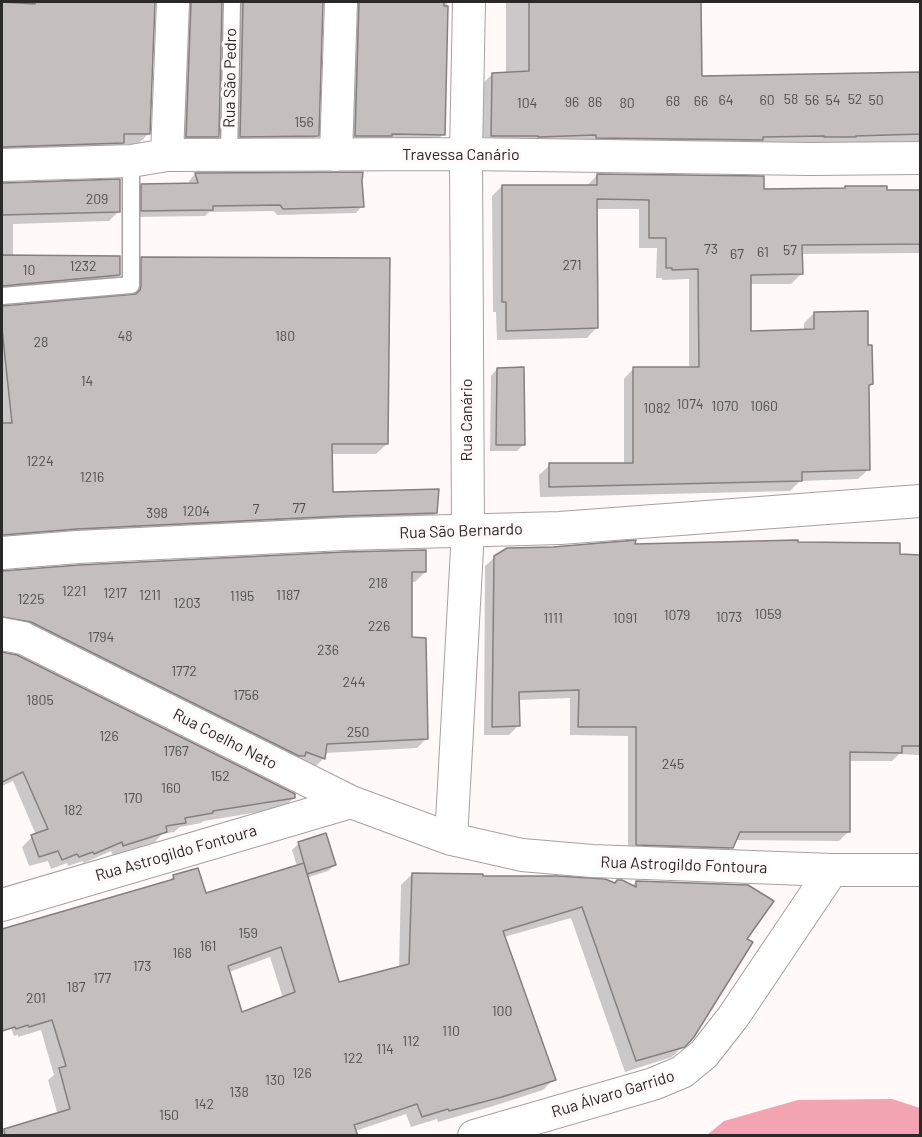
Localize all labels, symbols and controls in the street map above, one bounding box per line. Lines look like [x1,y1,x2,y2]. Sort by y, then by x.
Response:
street label: Rua São Pedro [220,28,240,128]
house number: 58 [784,91,798,107]
house number: 52 [848,91,862,107]
house number: 64 [719,92,733,108]
house number: 60 [759,92,775,108]
house number: 56 [805,92,819,108]
house number: 54 [826,92,840,108]
house number: 50 [868,92,884,108]
house number: 68 [666,93,680,109]
house number: 66 [694,93,708,109]
house number: 96 [565,94,579,110]
house number: 86 [588,94,602,110]
house number: 104 [517,95,537,111]
house number: 80 [619,95,635,111]
house number: 156 [294,114,314,130]
street label: Travessa Canário [402,145,520,165]
house number: 209 [86,191,108,207]
house number: 73 [704,241,718,257]
house number: 57 [783,242,797,258]
house number: 61 [757,244,769,260]
house number: 67 [730,246,744,262]
house number: 271 [562,257,582,273]
house number: 1232 [69,258,97,274]
house number: 10 [23,262,35,278]
house number: 48 [117,328,133,344]
house number: 180 [275,328,295,344]
house number: 28 [34,334,48,350]
house number: 14 [81,373,93,389]
street label: Rua Canário [457,379,477,461]
house number: 1074 [676,396,704,412]
house number: 1070 [711,398,739,414]
house number: 1060 [750,398,778,414]
house number: 1082 [643,400,671,416]
house number: 1224 [26,453,54,469]
house number: 1216 [80,469,104,485]
house number: 77 [292,500,306,516]
house number: 7 [253,501,259,517]
house number: 1204 [182,503,210,519]
house number: 398 [146,505,168,521]
street label: Rua São Bernardo [399,519,523,543]
house number: 218 [368,575,388,591]
house number: 1221 [62,583,86,599]
house number: 1217 [103,585,127,601]
house number: 1211 [139,587,161,603]
house number: 1187 [276,587,300,603]
house number: 1195 [230,588,254,604]
house number: 1225 [17,591,45,607]
house number: 1203 [173,595,201,611]
house number: 1059 [754,606,782,622]
house number: 1079 [664,607,690,623]
house number: 1073 [716,609,742,625]
house number: 1111 [543,610,563,626]
house number: 1091 [613,610,637,626]
house number: 226 [368,618,390,634]
house number: 1794 [88,629,114,645]
house number: 236 [317,642,339,658]
house number: 1772 [171,663,197,679]
house number: 244 [343,674,365,690]
house number: 1756 [233,687,259,703]
house number: 1805 [26,692,54,708]
street label: Rua Coelho Neto [170,704,280,774]
house number: 250 [347,724,369,740]
house number: 126 [99,728,119,744]
house number: 1767 [163,743,189,759]
house number: 245 [662,756,684,772]
house number: 152 [210,768,230,784]
house number: 160 [161,780,181,796]
house number: 170 [123,790,143,806]
house number: 182 [63,802,83,818]
street label: Rua Astrogildo Fontoura [93,821,259,885]
street label: Rua Astrogildo Fontoura [600,852,768,878]
house number: 159 [238,925,258,941]
house number: 161 [200,938,216,954]
house number: 168 [172,945,192,961]
house number: 173 [133,958,151,974]
house number: 177 [93,970,111,986]
house number: 187 [67,979,85,995]
house number: 201 [26,990,46,1006]
house number: 100 [492,1003,512,1019]
house number: 110 [442,1023,460,1039]
house number: 112 [402,1033,420,1049]
house number: 114 [376,1041,394,1057]
house number: 122 [343,1050,363,1066]
house number: 126 [292,1065,312,1081]
street label: Rua Álvaro Garrido [549,1066,677,1122]
house number: 130 [265,1072,285,1088]
house number: 138 [229,1084,249,1100]
house number: 142 [194,1096,214,1112]
house number: 150 [159,1107,179,1123]

